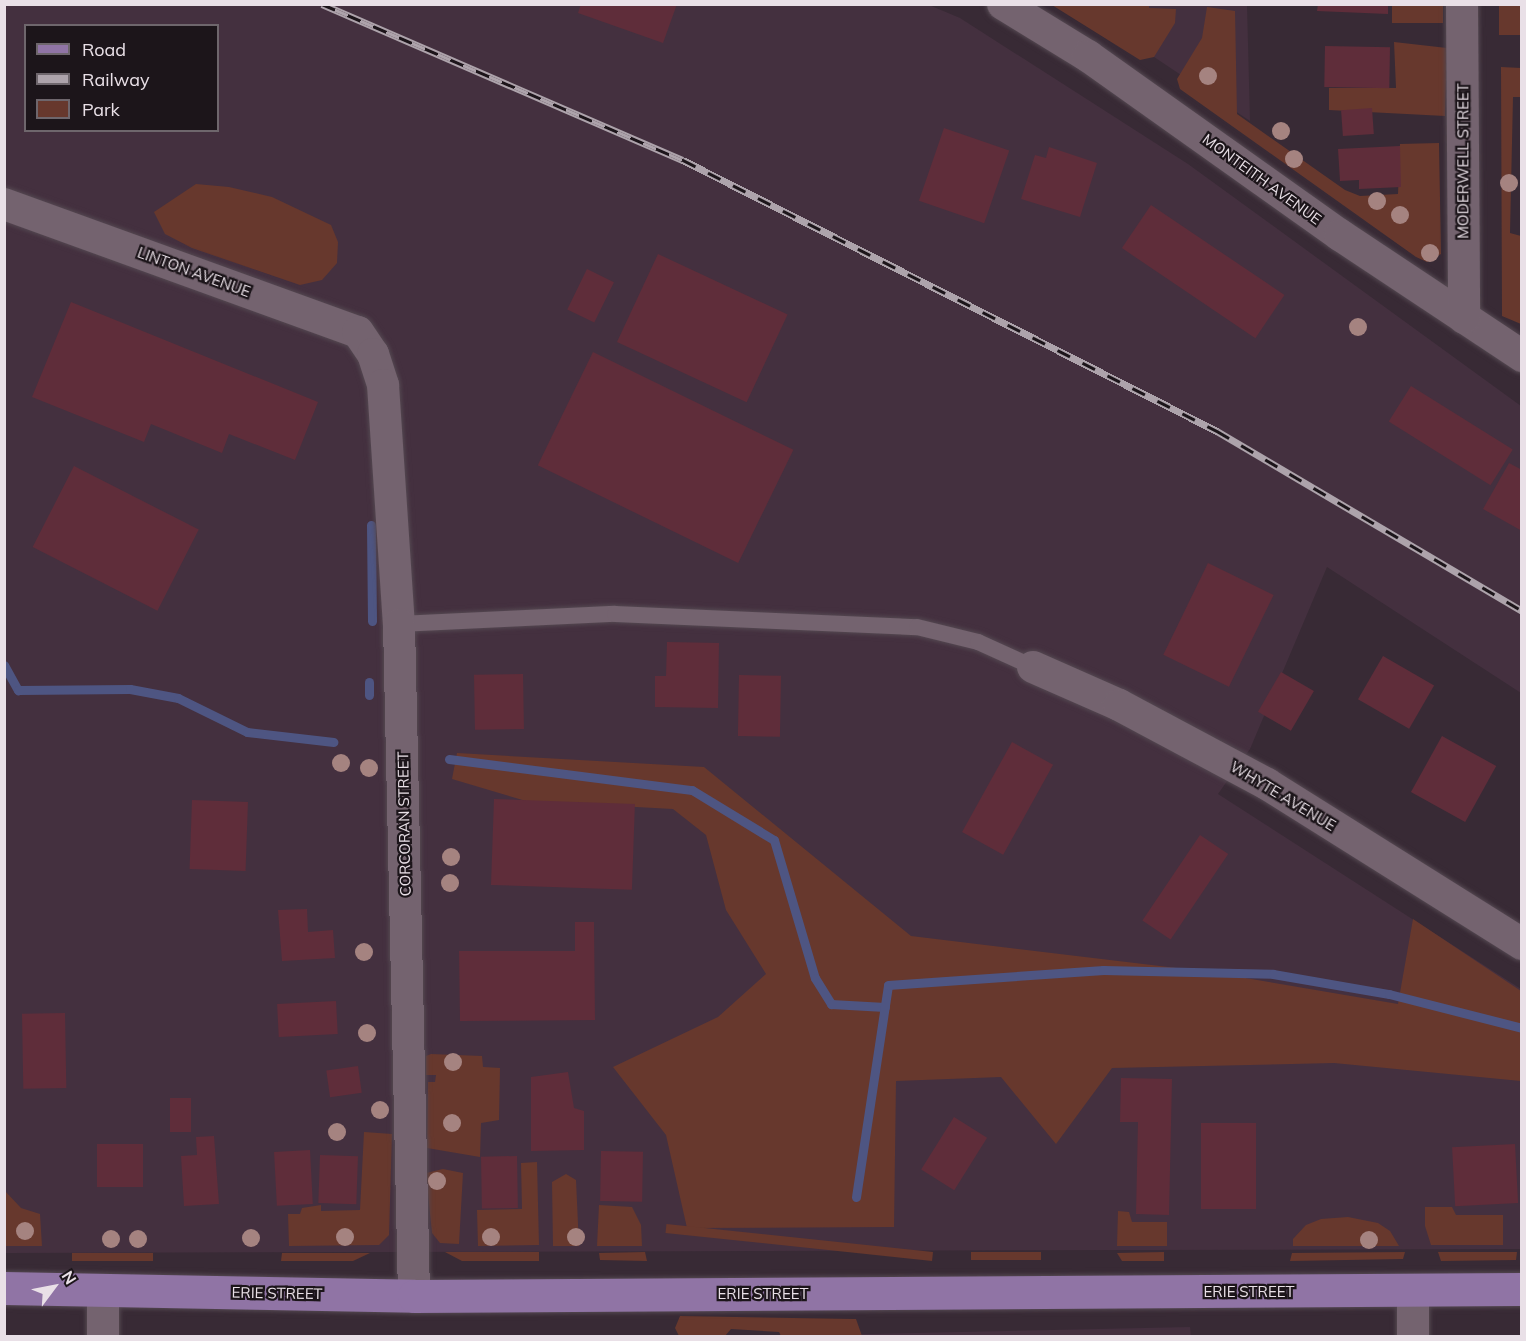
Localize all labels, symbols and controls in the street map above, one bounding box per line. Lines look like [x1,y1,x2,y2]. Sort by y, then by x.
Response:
legend [24,24,219,132]
text: Road [82,38,126,61]
text: Railway [82,68,150,91]
street label: MODERWELL STREET [1454,83,1472,239]
text: Park [82,98,120,121]
street label: MONTEITH AVENUE [1199,130,1325,228]
street label: LINTON AVENUE [135,243,253,301]
street label: CORCORAN STREET [394,751,414,897]
street label: WHYTE AVENUE [1227,757,1339,835]
north arrow [24,1257,84,1317]
text: N [58,1267,81,1288]
street label: ERIE STREET [231,1283,323,1303]
street label: ERIE STREET [1204,1283,1294,1301]
street label: ERIE STREET [718,1285,808,1303]

